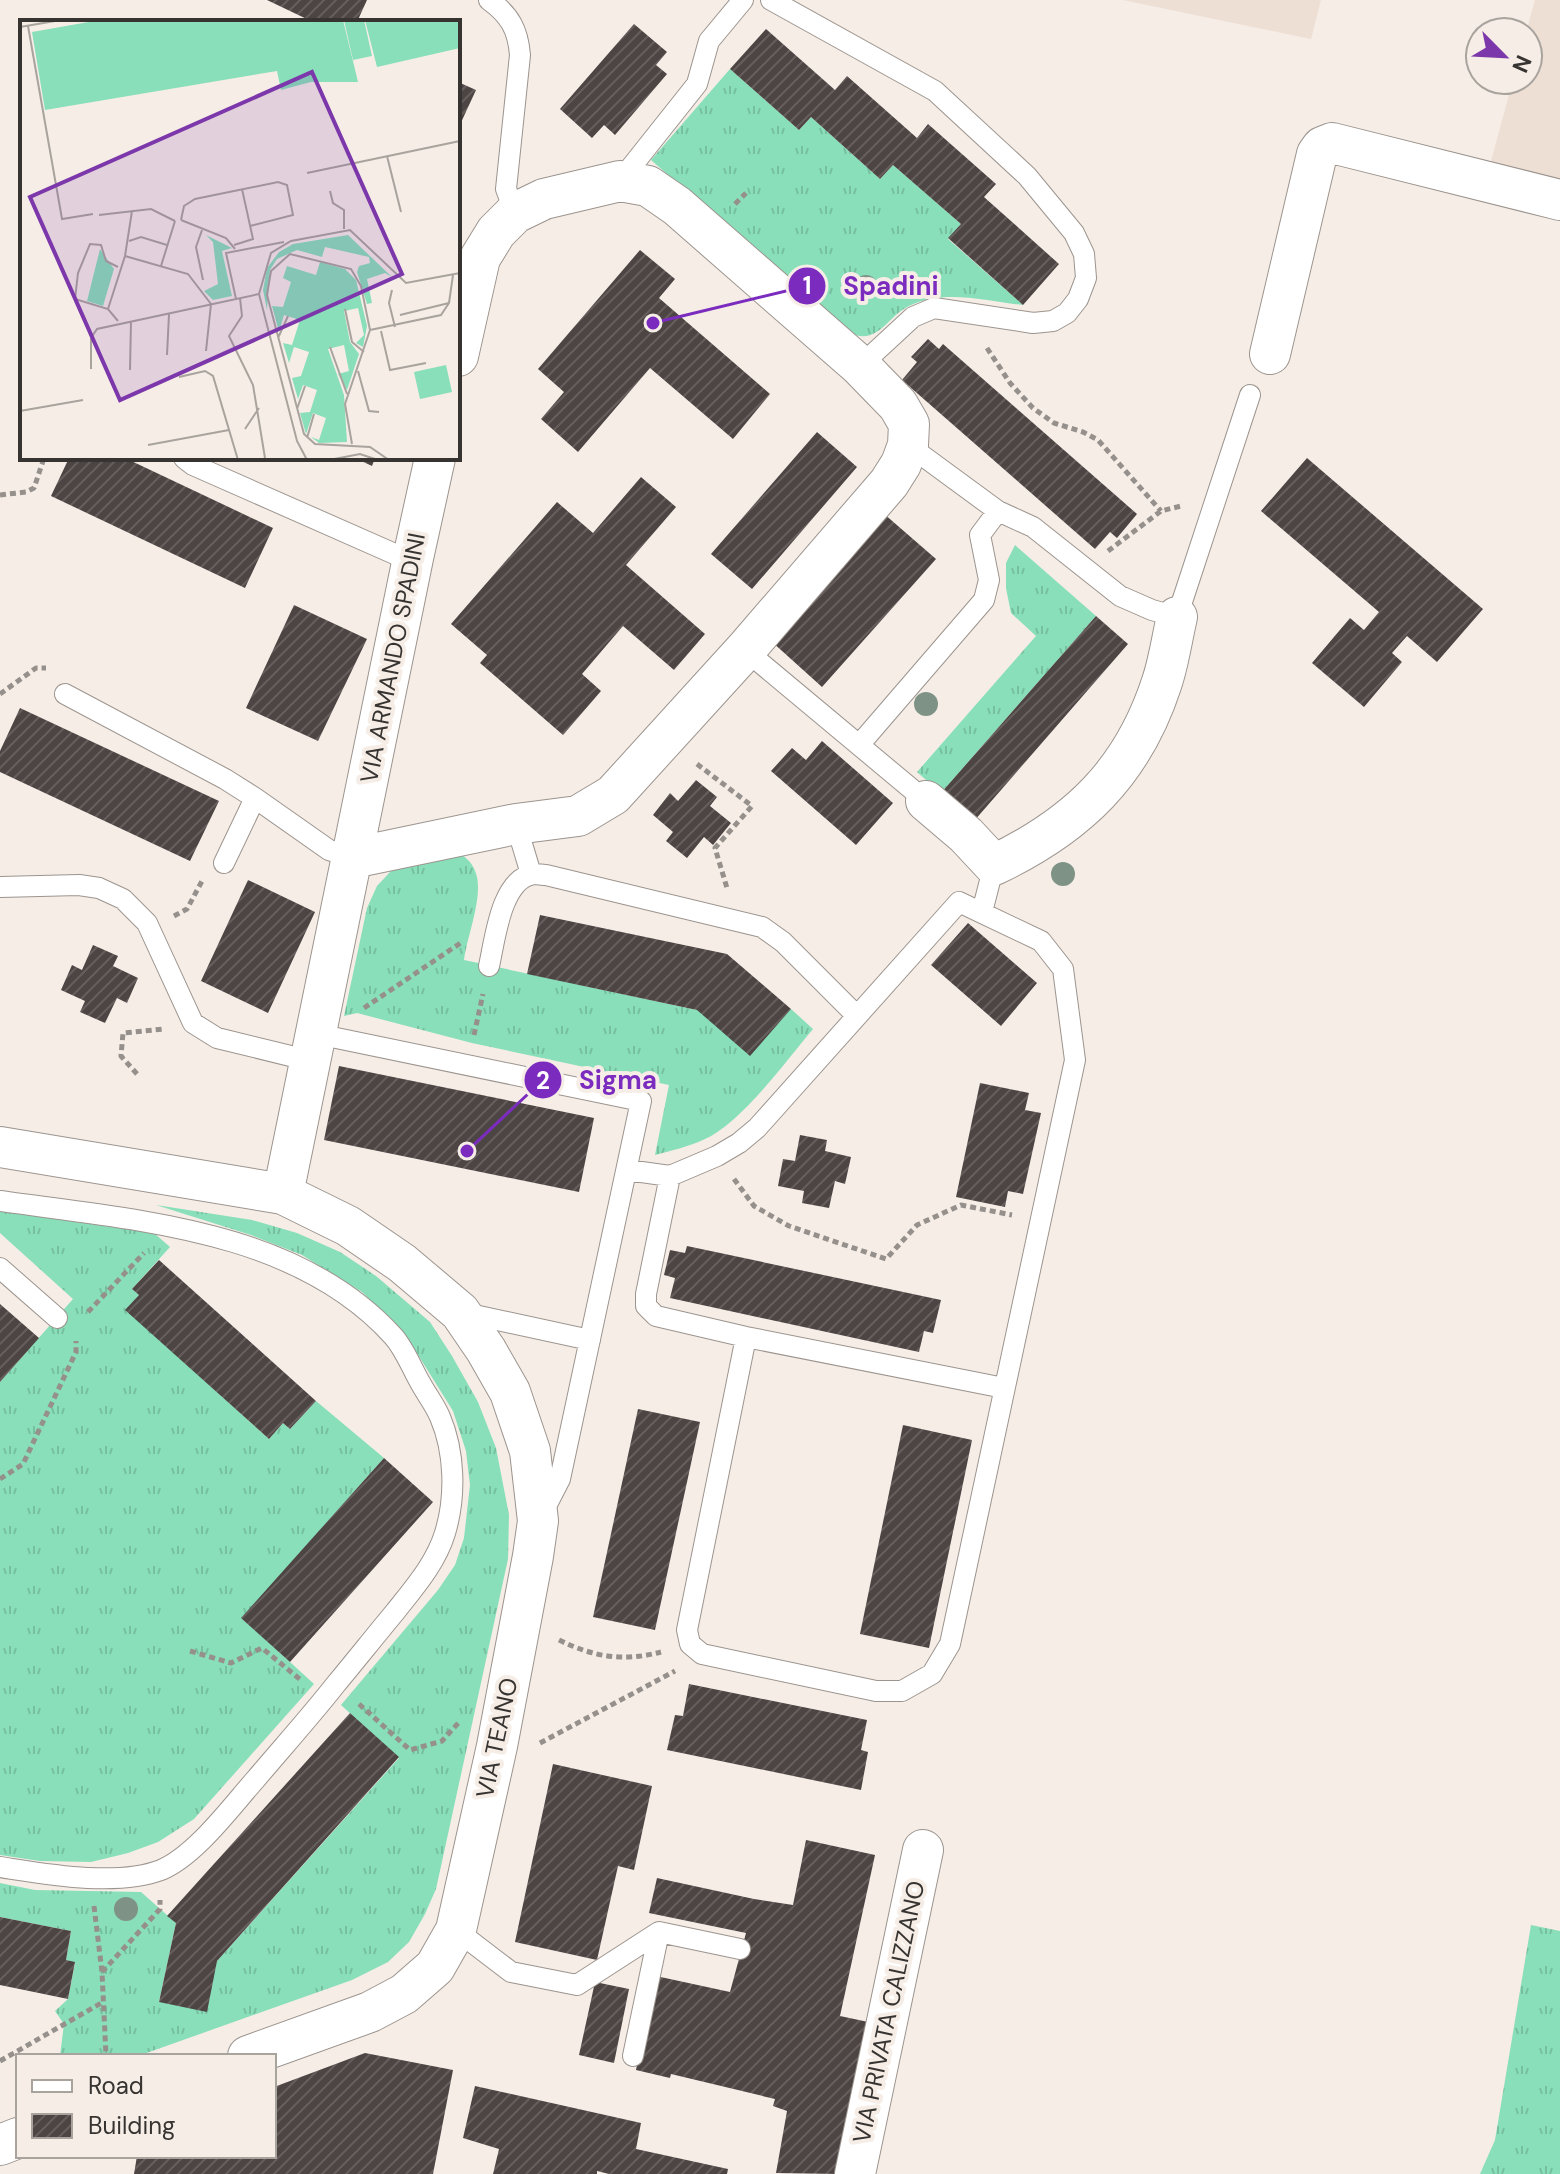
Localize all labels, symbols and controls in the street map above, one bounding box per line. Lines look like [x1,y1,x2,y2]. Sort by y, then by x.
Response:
north arrow [1464,16,1544,96]
inset map [20,20,460,460]
text: N [1505,51,1538,77]
callout: Spadini [787,261,954,311]
text: Spadini [843,269,939,303]
text: 1 [803,270,811,301]
street label: VIA ARMANDO SPADINI [353,530,432,786]
callout: Sigma [523,1055,673,1105]
text: Sigma [579,1063,657,1097]
text: 2 [536,1065,550,1096]
street label: VIA TEANO [469,1675,524,1801]
street label: VIA PRIVATA CALIZZANO [846,1878,931,2146]
legend [16,2054,276,2158]
text: Road [88,2070,144,2101]
text: Building [88,2110,175,2141]

